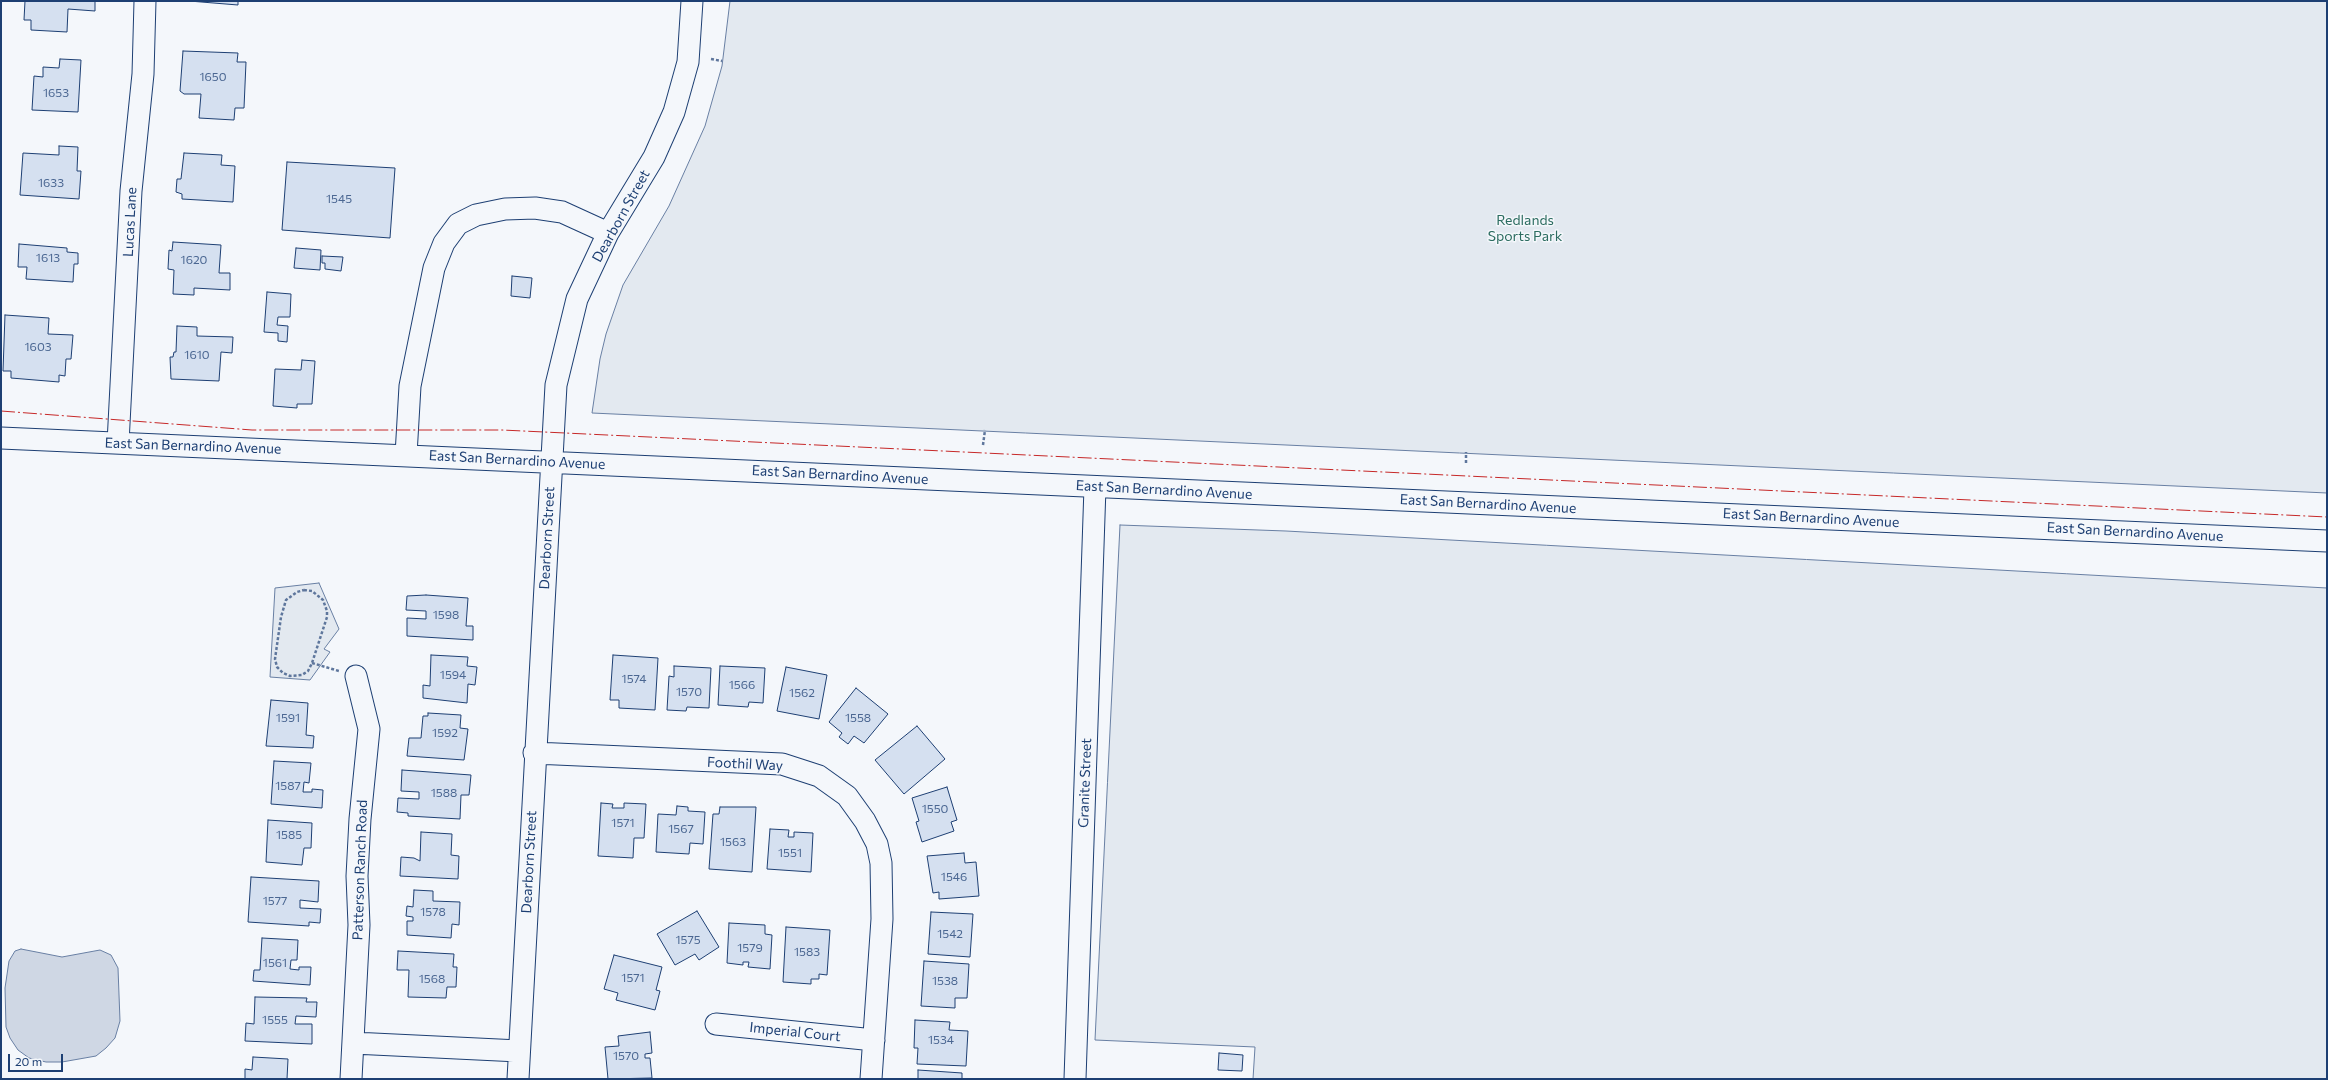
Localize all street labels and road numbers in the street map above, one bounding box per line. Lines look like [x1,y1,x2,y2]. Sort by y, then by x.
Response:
street label: Dearborn Street [589,167,653,265]
street label: Lucas Lane [120,187,140,257]
street label: East San Bernardino Avenue [104,435,282,457]
street label: East San Bernardino Avenue [428,447,606,473]
street label: East San Bernardino Avenue [751,462,929,488]
street label: East San Bernardino Avenue [1075,477,1253,503]
street label: Dearborn Street [536,486,558,590]
street label: East San Bernardino Avenue [1399,491,1577,517]
street label: East San Bernardino Avenue [1722,505,1900,531]
street label: East San Bernardino Avenue [2046,519,2224,545]
street label: Granite Street [1075,738,1095,828]
street label: Foothil Way [707,754,783,774]
street label: Patterson Ranch Road [349,799,371,941]
street label: Dearborn Street [518,810,540,914]
street label: Imperial Court [749,1019,841,1045]

